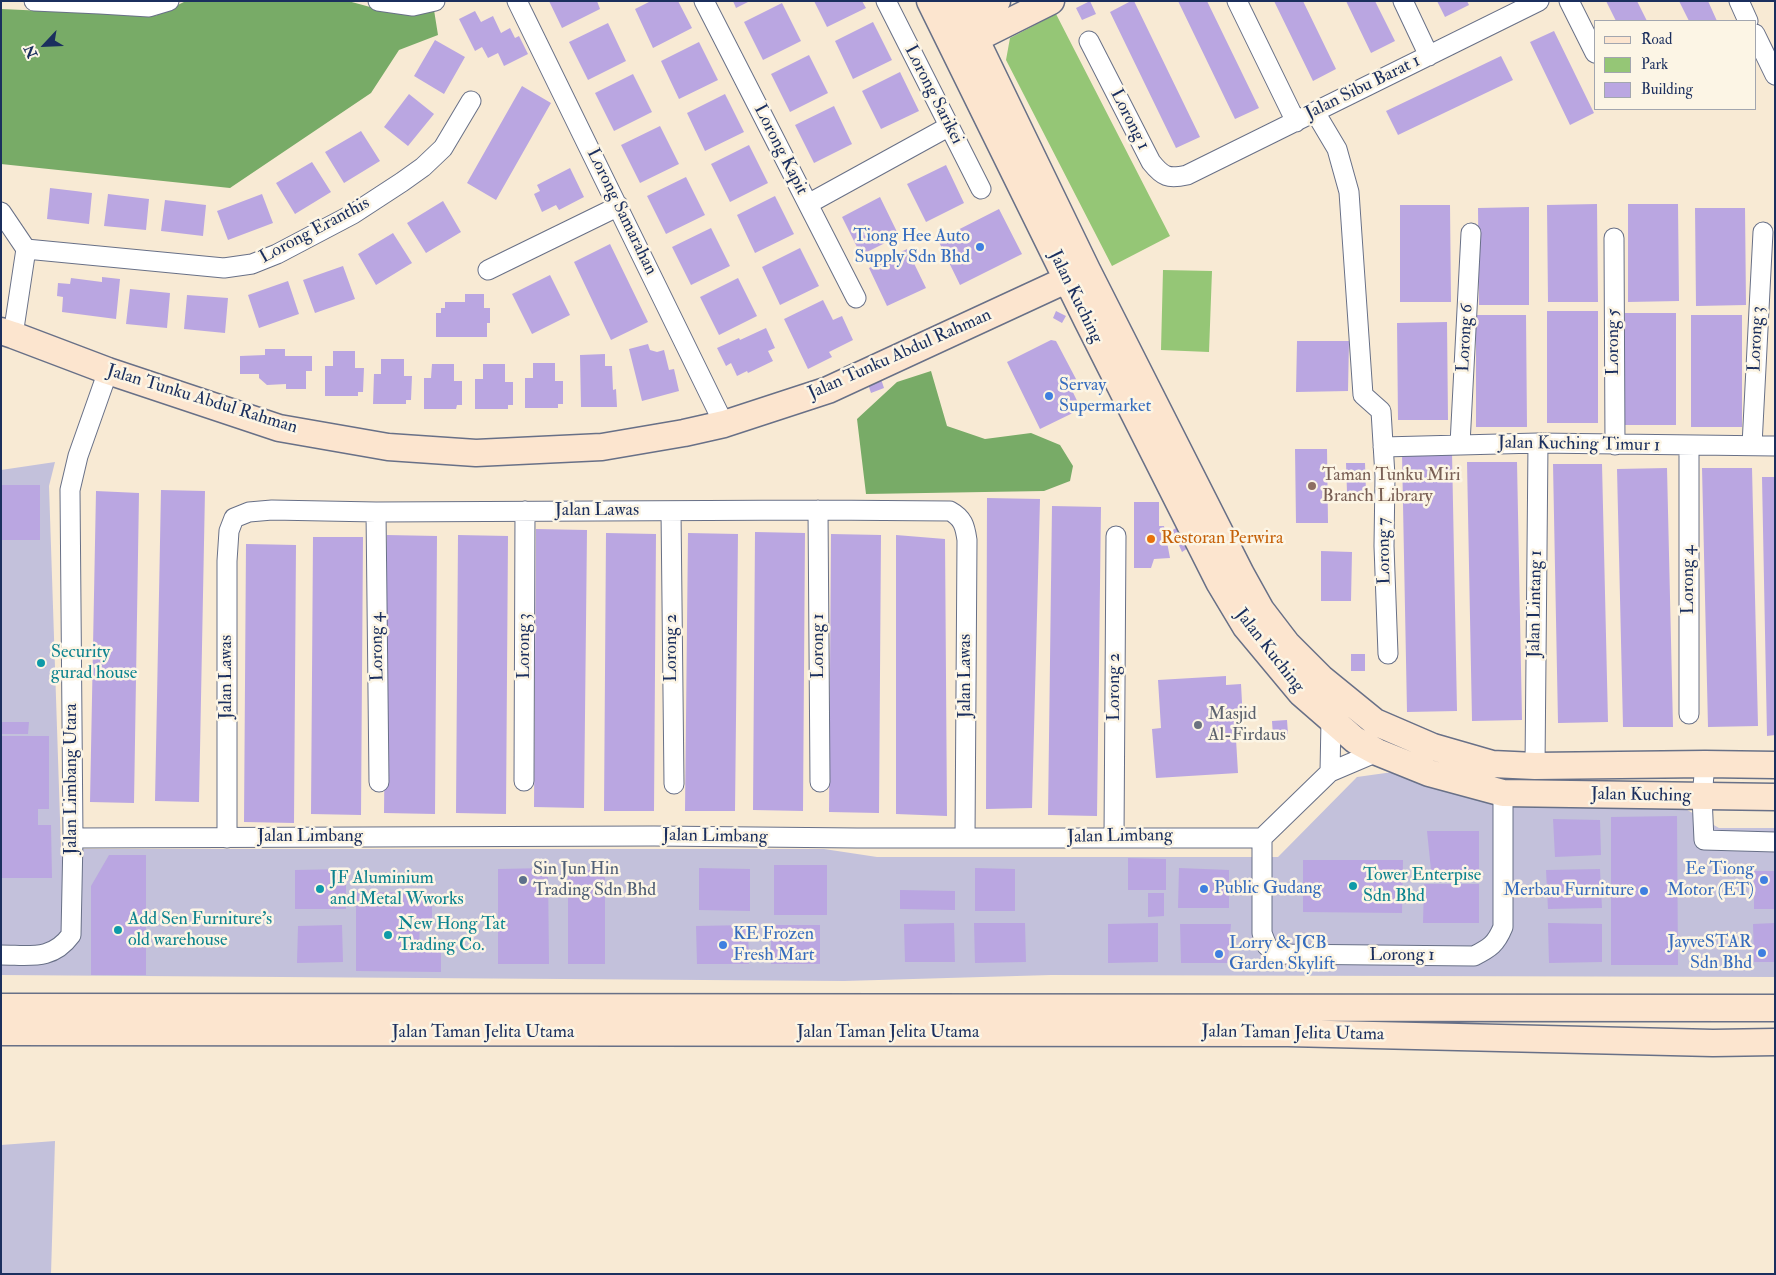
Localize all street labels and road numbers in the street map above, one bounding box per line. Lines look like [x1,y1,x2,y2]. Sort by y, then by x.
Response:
street label: Lorong Sarikei [899,42,967,148]
street label: Jalan Sibu Barat 1 [1302,51,1424,125]
street label: Lorong 1 [1105,86,1153,154]
street label: Lorong Kapit [748,101,812,199]
street label: Lorong Samarahan [581,145,661,279]
street label: Lorong Eranthis [256,193,374,269]
street label: Jalan Kuching [1043,247,1107,347]
street label: Lorong 6 [1453,303,1479,373]
street label: Jalan Tunku Abdul Rahman [805,305,995,405]
street label: Lorong 3 [1744,306,1770,372]
street label: Lorong 5 [1603,309,1625,375]
street label: Jalan Tunku Abdul Rahman [104,361,300,439]
street label: Jalan Kuching Timur 1 [1498,433,1660,457]
street label: Jalan Lawas [555,500,639,522]
street label: Lorong 7 [1374,517,1396,585]
street label: Lorong 4 [1678,546,1700,614]
street label: Jalan Lintang 1 [1524,550,1548,658]
street label: Jalan Kuching [1230,605,1308,697]
street label: Lorong 4 [367,612,389,682]
street label: Lorong 3 [514,613,536,679]
street label: Lorong 1 [808,613,830,679]
street label: Lorong 2 [661,614,683,682]
street label: Jalan Lawas [955,634,977,718]
street label: Jalan Lawas [216,635,238,719]
street label: Lorong 2 [1104,653,1126,721]
street label: Jalan Limbang Utara [61,703,83,855]
street label: Jalan Kuching [1591,784,1691,808]
street label: Jalan Limbang [662,825,768,849]
street label: Jalan Limbang [1067,825,1173,849]
street label: Jalan Limbang [257,826,363,848]
street label: Lorong 1 [1369,945,1435,967]
street label: Jalan Taman Jelita Utama [392,1022,574,1044]
street label: Jalan Taman Jelita Utama [797,1022,979,1044]
street label: Jalan Taman Jelita Utama [1201,1022,1385,1046]

